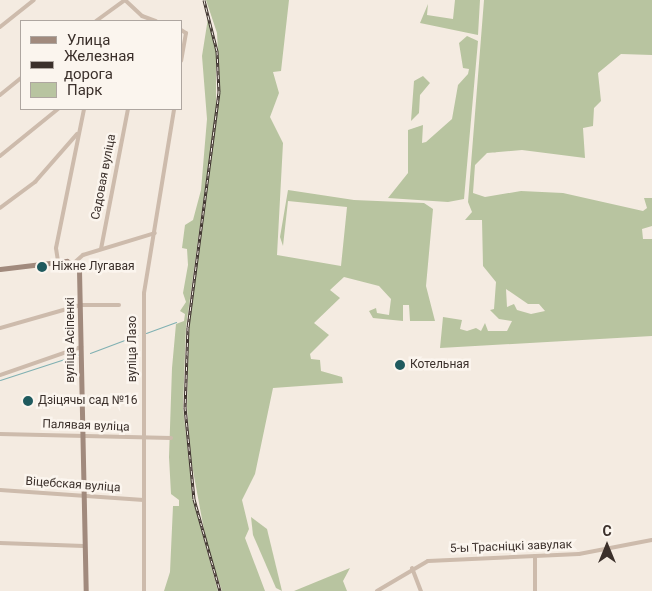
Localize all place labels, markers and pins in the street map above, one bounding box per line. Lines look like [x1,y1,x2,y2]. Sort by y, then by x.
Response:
place label: Ніжне Лугавая [52,260,135,274]
marker: Ніжне Лугавая [36,261,48,273]
place label: Котельная [410,358,469,372]
marker: Котельная [394,359,406,371]
place label: Дзіцячы сад №16 [38,394,137,408]
marker: Дзіцячы сад №16 [22,395,34,407]

